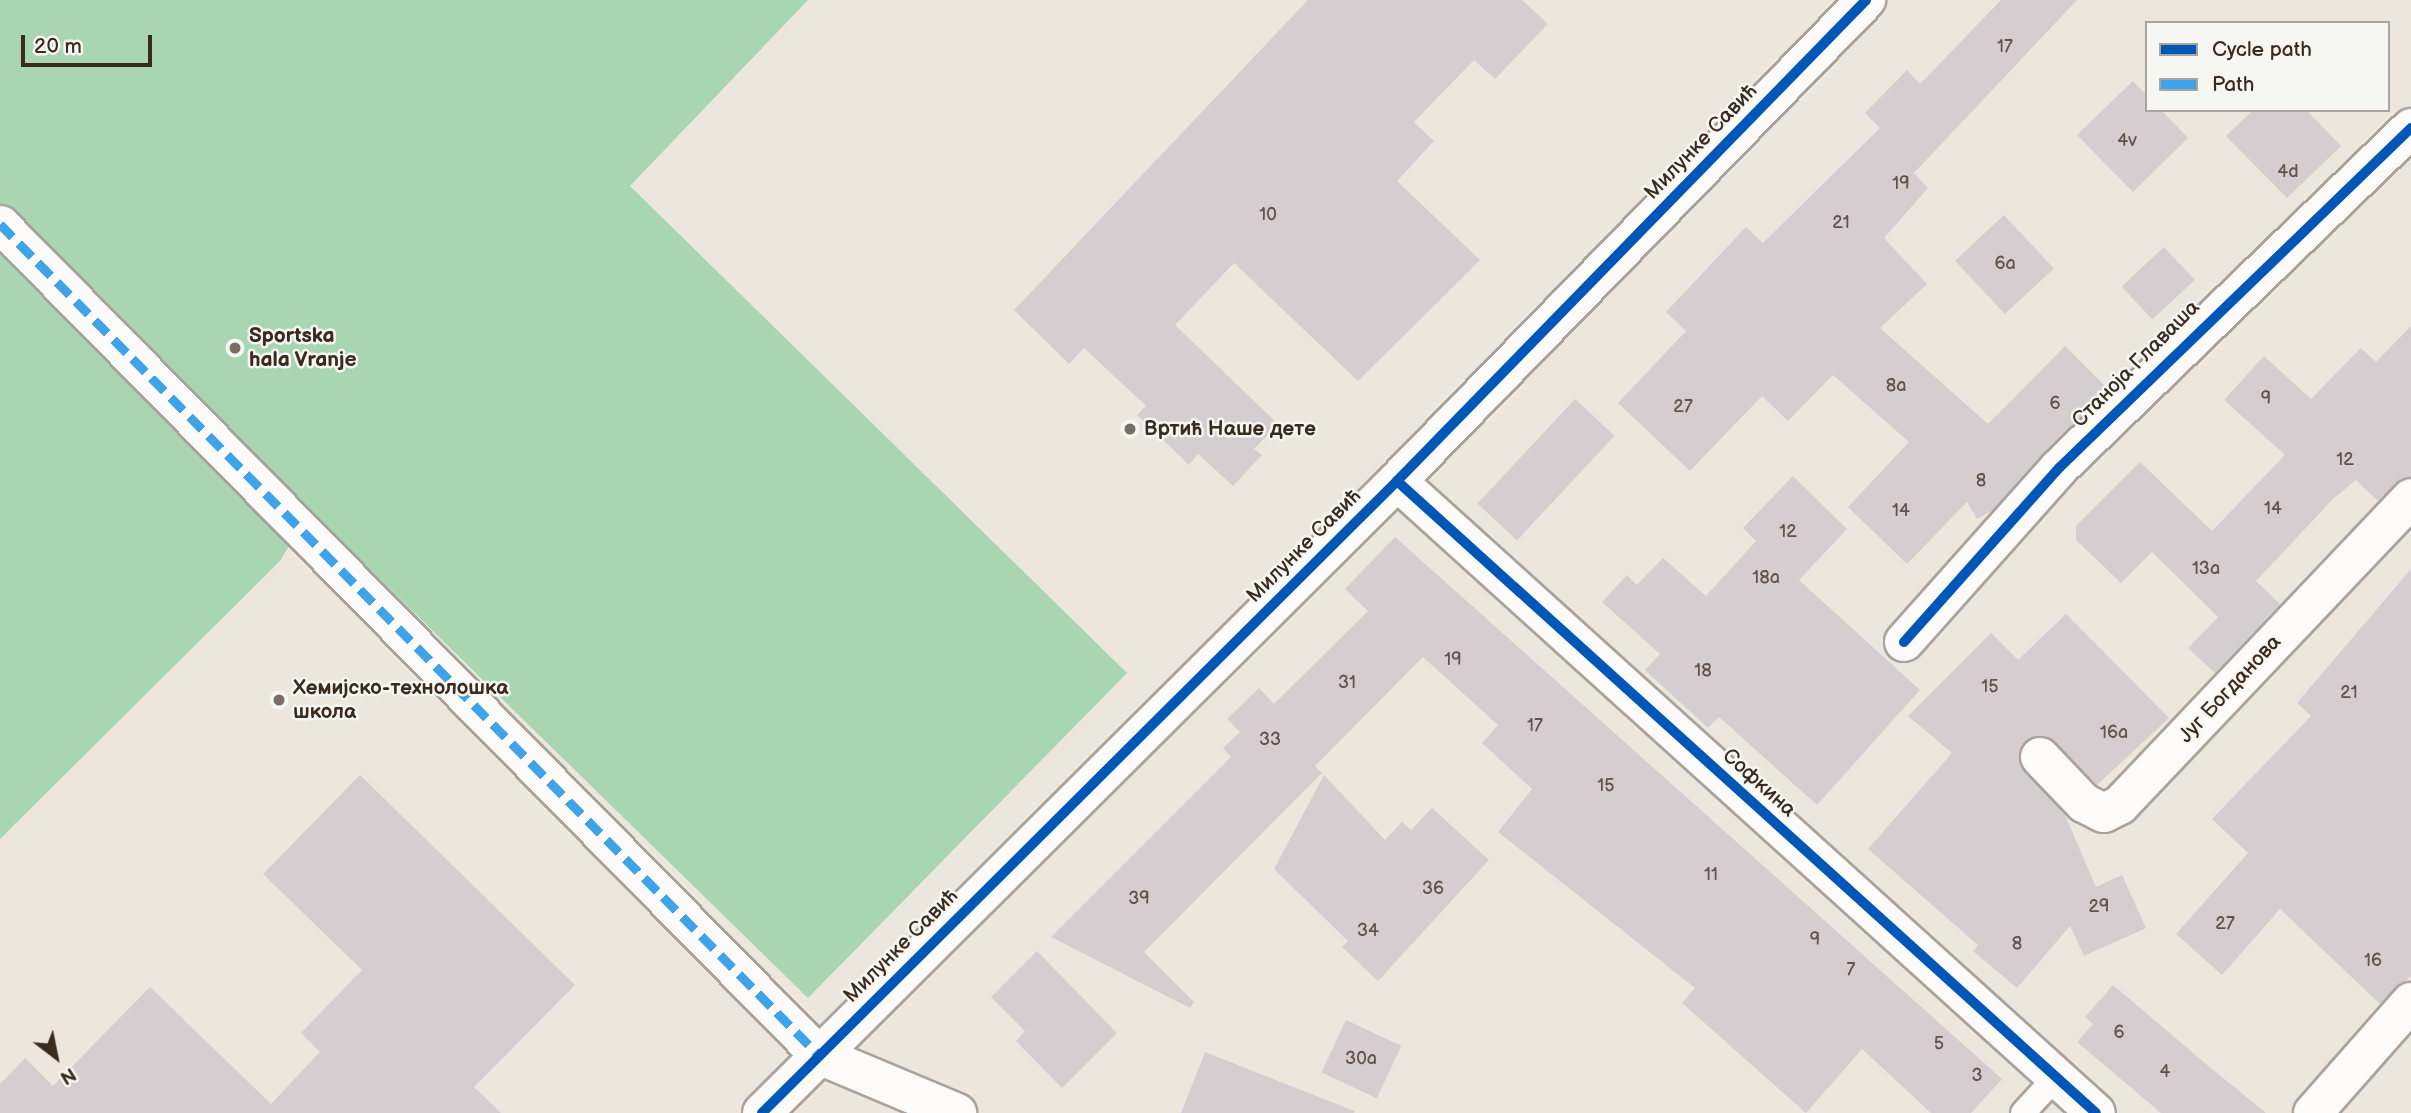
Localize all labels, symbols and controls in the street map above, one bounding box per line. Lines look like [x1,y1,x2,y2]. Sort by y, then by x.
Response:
scale bar [24,21,156,65]
legend [2145,21,2390,112]
text: 20 m [34,34,82,59]
house number: 17 [1997,36,2013,58]
text: Cycle path [2212,37,2312,62]
text: Path [2212,72,2254,97]
street label: Милунке Савић [1639,79,1763,205]
house number: 4v [2117,130,2137,152]
house number: 4d [2277,161,2299,183]
house number: 19 [1892,173,1910,195]
house number: 10 [1259,204,1277,226]
house number: 21 [1832,212,1850,234]
house number: 6a [1994,253,2016,275]
street label: Станоја Главаша [2067,295,2205,433]
place label: Sportska hala Vranje [249,323,358,373]
marker: Sportska hala Vranje [227,340,243,356]
house number: 8a [1886,375,1906,397]
house number: 9 [2261,388,2271,410]
house number: 6 [2050,393,2060,415]
house number: 27 [1673,396,1693,418]
place label: Вртић Наше дете [1144,416,1316,442]
marker: Вртић Наше дете [1122,421,1138,437]
house number: 12 [2336,449,2354,471]
house number: 8 [1976,470,1986,492]
street label: Милунке Савић [1242,484,1366,608]
house number: 14 [2264,498,2282,520]
house number: 14 [1892,500,1910,522]
house number: 12 [1779,521,1797,543]
house number: 13a [2192,558,2220,580]
house number: 18a [1752,567,1780,589]
street label: Југ Богданова [2174,630,2286,748]
house number: 19 [1444,649,1462,671]
house number: 18 [1694,660,1712,682]
house number: 31 [1338,672,1356,694]
place label: Хемијско-технолошка школа [293,675,508,725]
house number: 15 [1981,676,1999,698]
house number: 21 [2340,682,2358,704]
marker: Хемијско-технолошка школа [271,692,287,708]
house number: 17 [1527,715,1543,737]
house number: 16a [2100,722,2128,744]
house number: 33 [1259,729,1281,751]
street label: Софкина [1717,744,1801,822]
house number: 15 [1597,775,1615,797]
house number: 11 [1704,864,1718,886]
house number: 36 [1422,878,1444,900]
street label: Милунке Савић [839,884,963,1008]
house number: 39 [1128,888,1150,910]
house number: 29 [2088,896,2110,918]
house number: 27 [2215,913,2235,935]
house number: 34 [1357,920,1379,942]
house number: 9 [1810,929,1820,951]
house number: 8 [2012,933,2022,955]
house number: 16 [2364,950,2382,972]
house number: 7 [1847,959,1855,981]
north arrow [21,1022,91,1092]
house number: 6 [2114,1022,2124,1044]
house number: 5 [1934,1033,1944,1055]
house number: 30a [1345,1048,1377,1070]
house number: 4 [2160,1061,2170,1083]
text: N [55,1062,80,1089]
house number: 3 [1971,1065,1983,1087]

